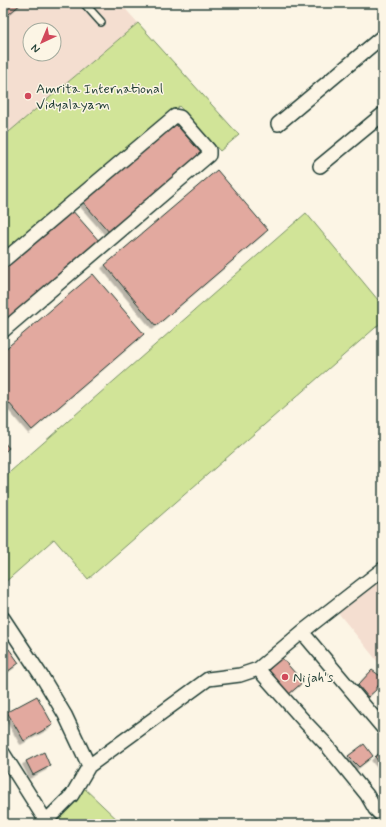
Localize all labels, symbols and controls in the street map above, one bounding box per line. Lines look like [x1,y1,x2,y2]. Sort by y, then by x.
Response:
north arrow [22,22,62,62]
text: N [28,41,43,56]
place label: Amrita International Vidyalayam [36,80,163,114]
marker: Amrita International Vidyalayam [23,91,33,101]
place label: Nijah's [293,669,333,687]
marker: Nijah's [280,672,290,682]

